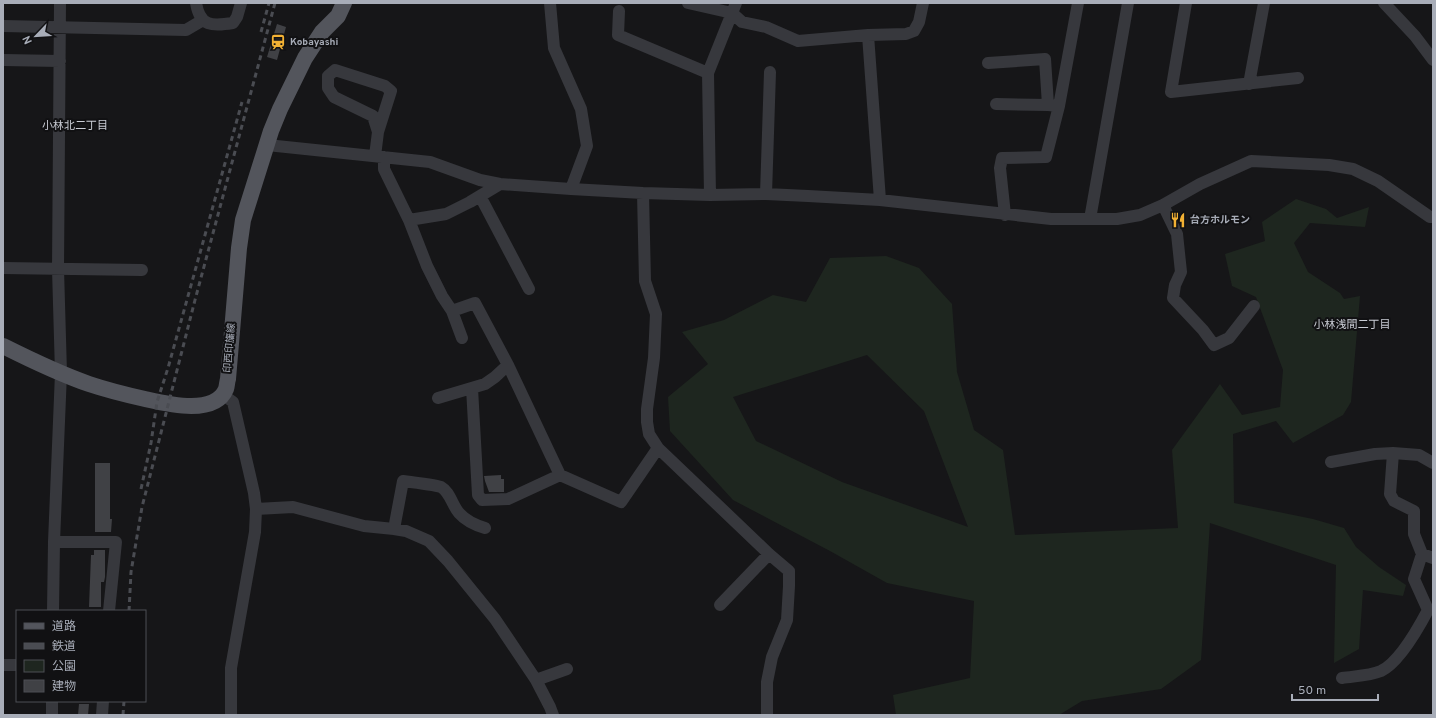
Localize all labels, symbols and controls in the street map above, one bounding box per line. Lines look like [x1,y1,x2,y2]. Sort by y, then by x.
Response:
north arrow [16,16,56,56]
text: N [20,33,36,46]
station icon: Kobayashi [269,33,287,51]
place label: Kobayashi [290,36,338,49]
district label: 小林北二丁目 [42,119,108,133]
restaurant icon: 台方ホルモン [1169,211,1187,229]
place label: 台方ホルモン [1190,214,1250,227]
district label: 小林浅間二丁目 [1314,318,1391,332]
street label: 印西印旛線 [221,323,239,373]
legend [16,610,146,702]
text: 道路 [52,619,76,635]
text: 鉄道 [52,639,76,655]
text: 公園 [52,659,76,675]
scale bar [1292,676,1378,702]
text: 建物 [52,679,76,695]
text: 50 m [1298,683,1326,699]

